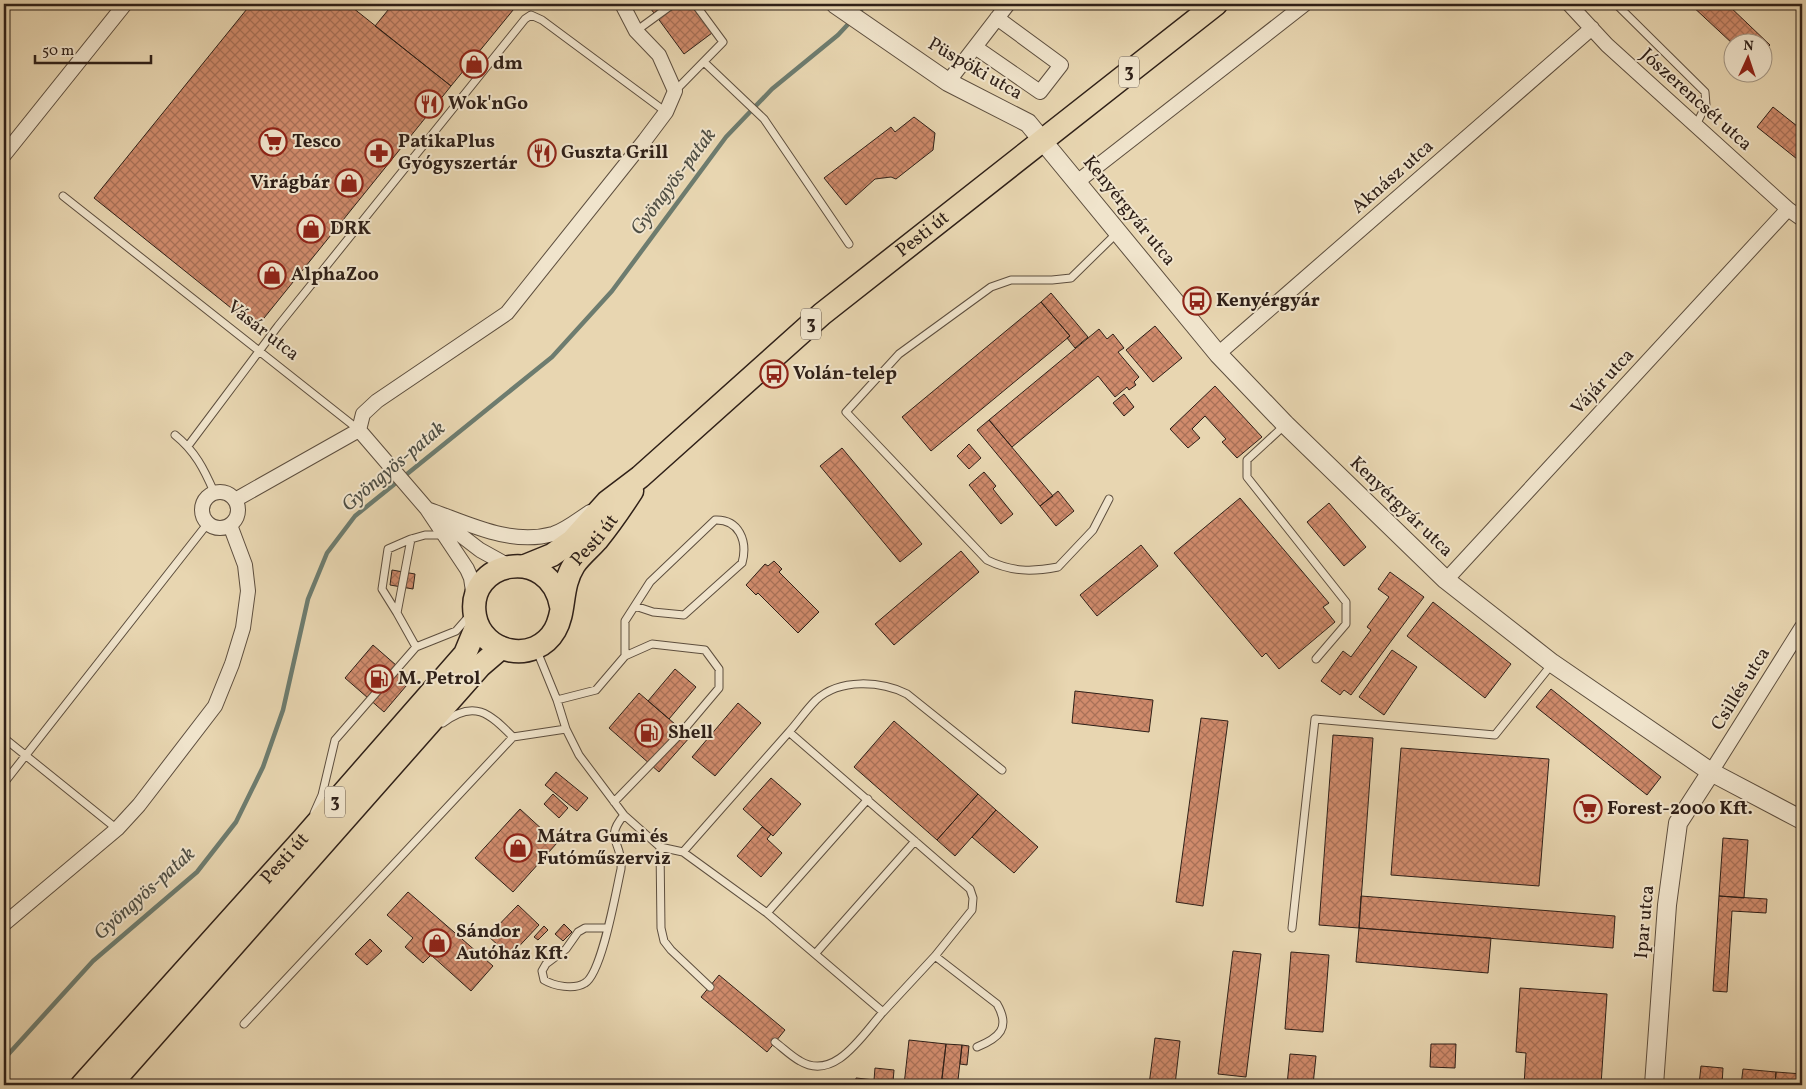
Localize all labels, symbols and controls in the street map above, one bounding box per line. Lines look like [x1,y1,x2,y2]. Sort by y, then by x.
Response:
street label: Püspöki utca [923,31,1027,107]
scale bar [35,32,151,64]
north arrow [1724,32,1774,82]
text: N [1743,37,1754,56]
text: 50 m [42,41,74,62]
street label: Jószerencsét utca [1634,43,1758,157]
shop icon: dm [459,49,489,79]
place label: dm [493,51,523,77]
road number: 3 [1119,56,1139,88]
restaurant icon: Wok'nGo [414,89,444,119]
place label: Wok'nGo [448,91,528,117]
water label: Gyöngyös-patak [624,123,724,241]
supermarket icon: Tesco [258,127,288,157]
place label: Tesco [292,129,341,155]
place label: PatikaPlus Gyógyszertár [398,129,518,177]
street label: Aknász utca [1346,134,1440,220]
pharmacy icon: PatikaPlus Gyógyszertár [364,138,394,168]
restaurant icon: Guszta Grill [527,138,557,168]
place label: Guszta Grill [561,140,668,166]
street label: Kenyérgyár utca [1076,150,1182,272]
shop icon: Virágbár [334,168,364,198]
place label: Virágbár [250,170,330,196]
street label: Pesti út [891,205,955,264]
shop icon: DRK [296,214,326,244]
place label: DRK [330,216,371,242]
shop icon: AlphaZoo [257,260,287,290]
place label: AlphaZoo [291,262,379,288]
bus stop icon: Kenyérgyár [1182,286,1212,316]
place label: Kenyérgyár [1216,288,1320,314]
street label: Vásár utca [221,294,305,368]
road number: 3 [801,308,821,339]
street label: Vájár utca [1565,343,1641,421]
bus stop icon: Volán-telep [759,359,789,389]
place label: Volán-telep [793,361,897,387]
water label: Gyöngyös-patak [336,415,452,519]
street label: Kenyérgyár utca [1343,451,1459,563]
street label: Pesti út [565,509,625,572]
street label: Csillés utca [1705,642,1777,736]
fuel station icon: M. Petrol [364,664,394,694]
place label: M. Petrol [398,666,480,692]
fuel station icon: Shell [634,718,664,748]
place label: Shell [668,720,713,746]
road number: 3 [325,786,345,818]
supermarket icon: Forest-2000 Kft. [1573,794,1603,824]
place label: Forest-2000 Kft. [1607,796,1753,822]
place label: Mátra Gumi és Futóműszerviz [537,824,671,872]
street label: Pesti út [255,827,316,890]
shop icon: Mátra Gumi és Futóműszerviz [503,833,533,863]
water label: Gyöngyös-patak [88,841,202,947]
street label: Ipar utca [1629,884,1661,960]
place label: Sándor Autóház Kft. [456,919,568,967]
shop icon: Sándor Autóház Kft. [422,928,452,958]

